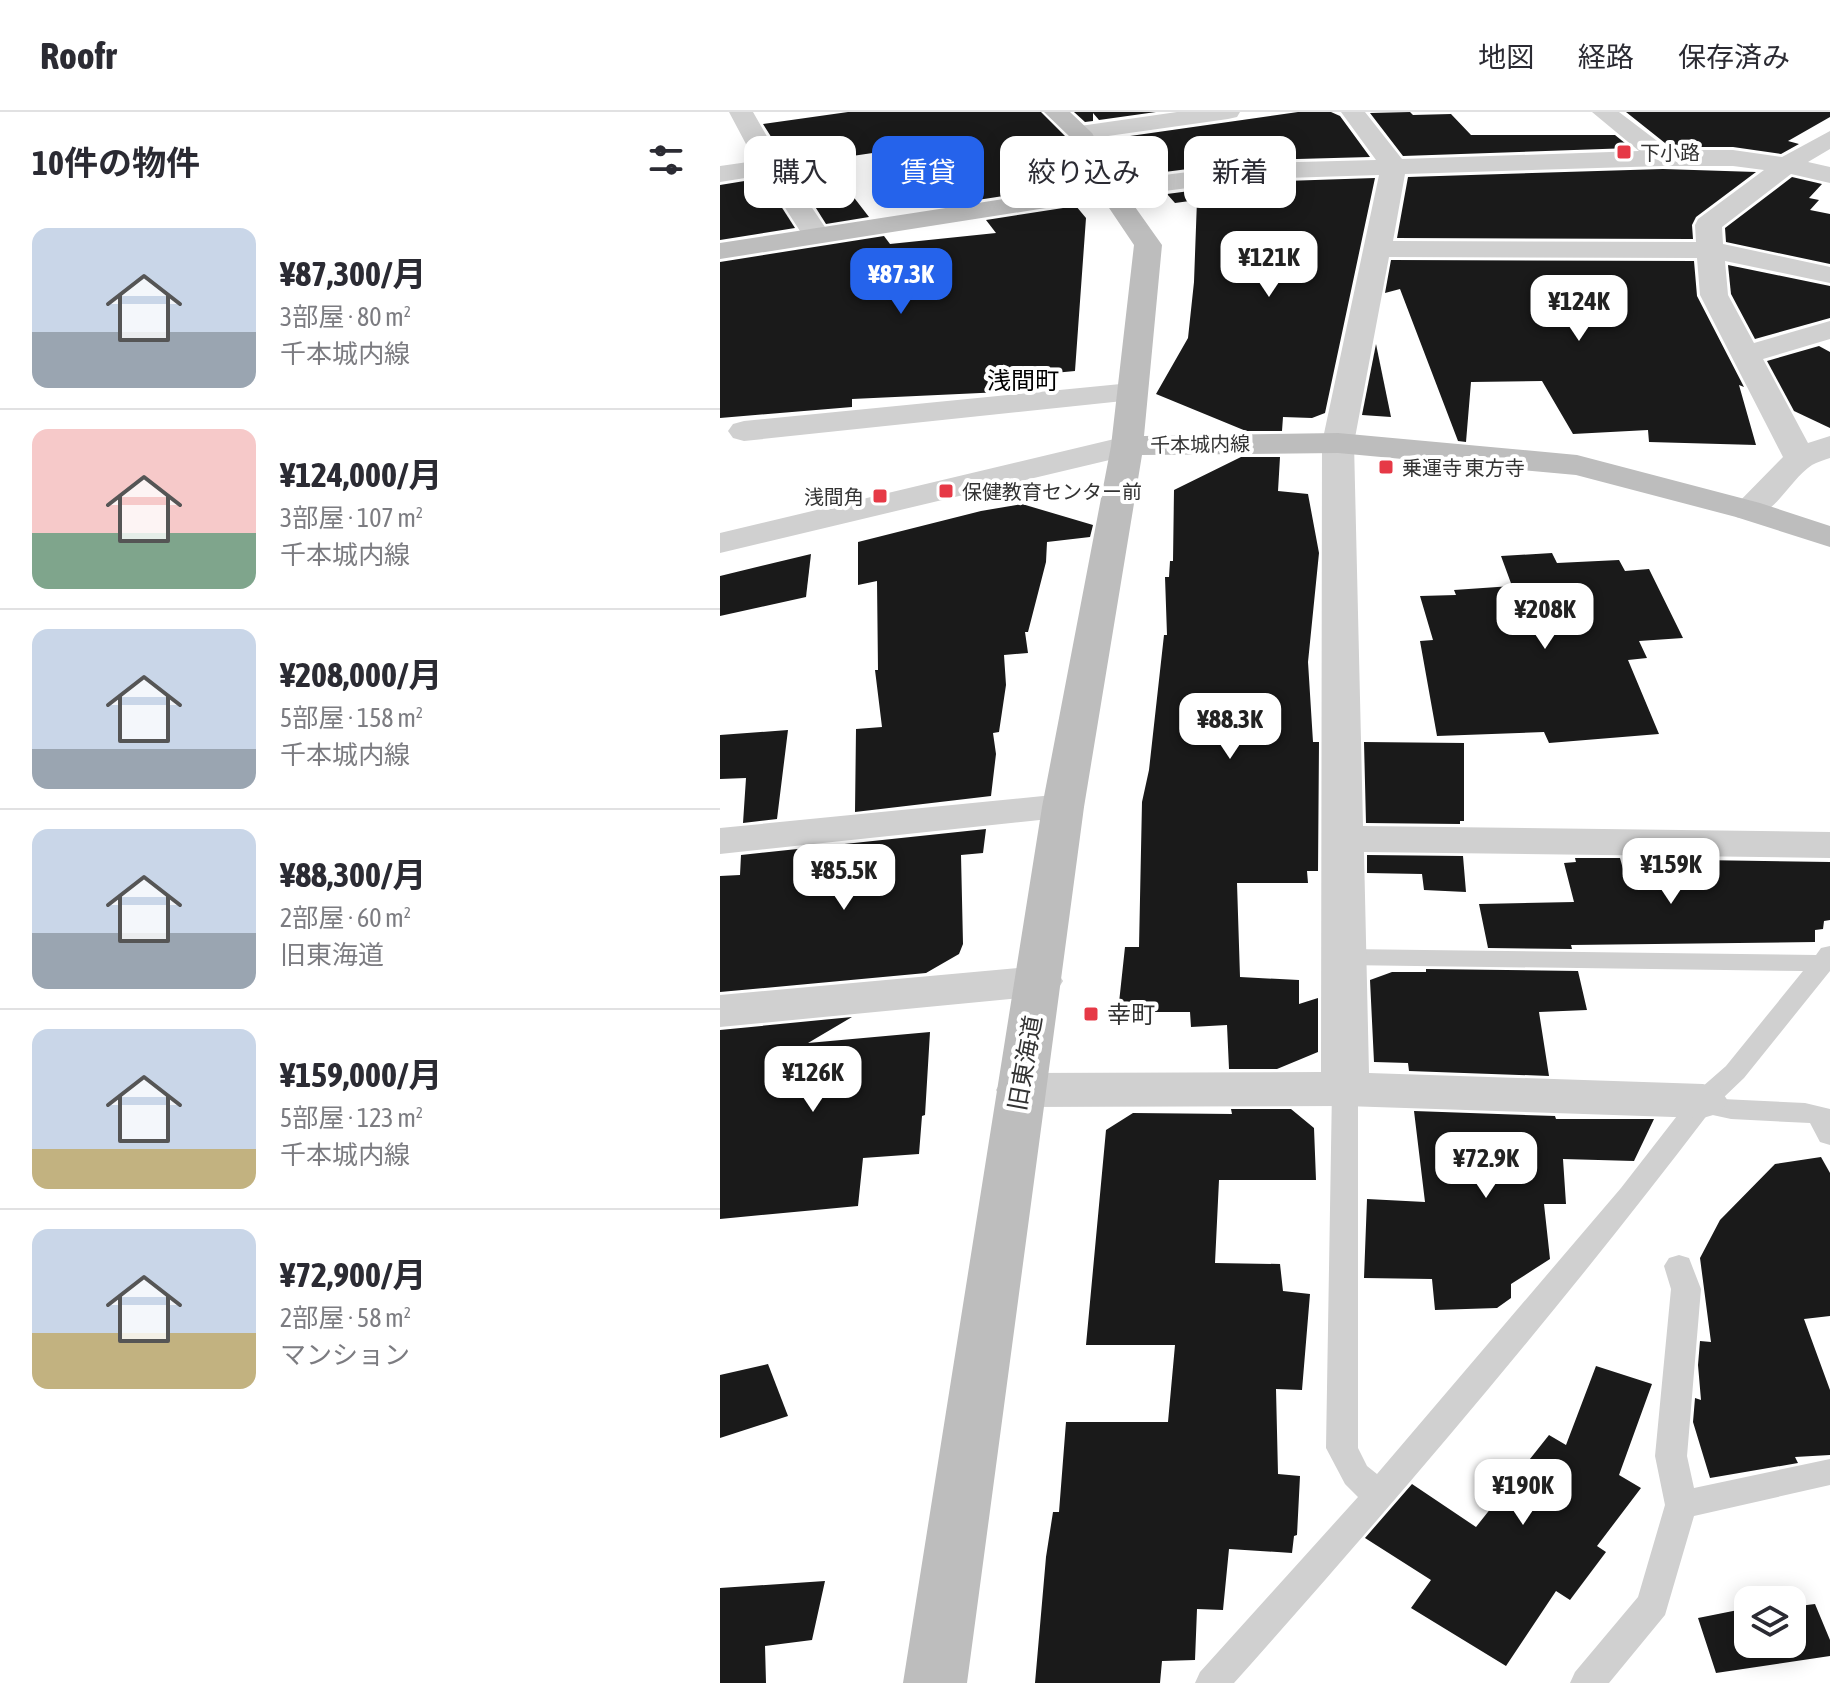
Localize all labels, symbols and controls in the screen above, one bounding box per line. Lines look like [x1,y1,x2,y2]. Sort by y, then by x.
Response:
text: Roofr [40,34,116,77]
text: 地図 [1478,41,1534,73]
text: 経路 [1578,41,1634,73]
text: 保存済み [1678,41,1790,73]
chip: 購入 [744,136,856,208]
chip: 賃貸 [872,136,984,208]
chip: 絞り込み [1000,136,1168,208]
chip: 新着 [1184,136,1296,208]
icon: filters [644,138,688,182]
place label: 下小路 [1640,141,1700,164]
text: 10件の物件 [32,143,200,182]
marker: 下小路 [1615,143,1633,161]
pin: ¥121K [1213,231,1325,299]
text: ¥121K [1239,242,1299,272]
pin: ¥87.3K [836,248,966,316]
text: ¥87,300/月 [280,254,427,293]
text: ¥87.3K [868,259,934,289]
icon: home [96,260,192,356]
pin: ¥124K [1523,275,1635,343]
text: ¥124K [1549,286,1609,316]
text: 3部屋 · 80 m² [280,302,411,332]
text: 千本城内線 [280,339,410,369]
district label: 浅間町 [987,367,1059,394]
street label: 千本城内線 [1150,432,1250,456]
text: ¥124,000/月 [280,455,443,494]
place label: 乗運寺 東方寺 [1402,456,1525,479]
marker: 乗運寺 東方寺 [1377,458,1395,476]
icon: home [96,461,192,557]
place label: 保健教育センター前 [962,480,1142,503]
marker: 保健教育センター前 [937,482,955,500]
place label: 浅間角 [804,485,864,508]
marker: 浅間角 [871,487,889,505]
text: 3部屋 · 107 m² [280,503,423,533]
text: 千本城内線 [280,540,410,570]
pin: ¥208K [1489,583,1601,651]
text: ¥208K [1515,594,1575,624]
text: ¥208,000/月 [280,655,443,694]
icon: home [96,661,192,757]
pin: ¥88.3K [1165,693,1295,761]
text: 5部屋 · 158 m² [280,703,423,733]
text: ¥88.3K [1197,704,1263,734]
text: 千本城内線 [280,740,410,770]
pin: ¥159K [1615,838,1727,906]
pin: ¥85.5K [779,844,909,912]
text: ¥159K [1641,849,1701,879]
text: ¥88,300/月 [280,855,427,894]
text: ¥85.5K [811,855,877,885]
icon: home [96,861,192,957]
text: 2部屋 · 60 m² [280,903,411,933]
text: 旧東海道 [280,940,384,970]
place label: 幸町 [1107,1001,1155,1028]
marker: 幸町 [1082,1005,1100,1023]
street label: 旧東海道 [1003,1013,1047,1113]
pin: ¥126K [757,1046,869,1114]
text: ¥159,000/月 [280,1055,443,1094]
text: ¥126K [783,1057,843,1087]
icon: home [96,1061,192,1157]
text: 5部屋 · 123 m² [280,1103,423,1133]
pin: ¥72.9K [1421,1132,1551,1200]
text: 千本城内線 [280,1140,410,1170]
text: ¥72.9K [1453,1143,1519,1173]
text: ¥72,900/月 [280,1255,427,1294]
icon: home [96,1261,192,1357]
text: 2部屋 · 58 m² [280,1303,411,1333]
text: マンション [280,1340,410,1370]
pin: ¥190K [1467,1459,1579,1527]
text: ¥190K [1493,1470,1553,1500]
map controls [1734,1586,1806,1658]
button: layers [1734,1586,1806,1658]

